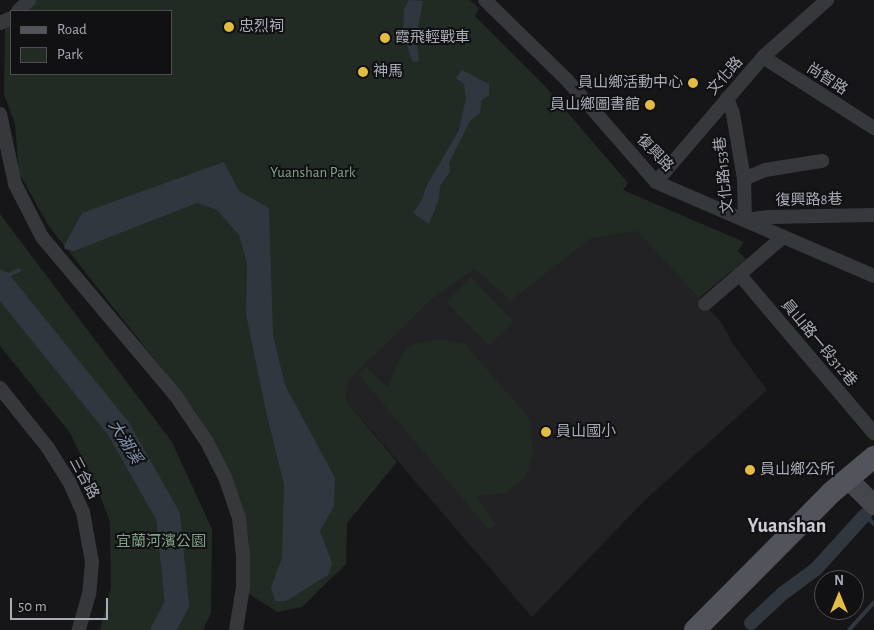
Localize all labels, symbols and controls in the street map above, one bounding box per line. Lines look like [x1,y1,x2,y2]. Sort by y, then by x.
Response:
legend [10,10,172,75]
place label: 忠烈祠 [239,18,284,36]
marker: 忠烈祠 [223,21,235,33]
text: Road [57,22,87,37]
place label: 霞飛輕戰車 [395,29,470,47]
marker: 霞飛輕戰車 [379,32,391,44]
text: Park [57,47,83,62]
street label: 文化路 [703,53,747,99]
street label: 尚智路 [803,59,851,99]
place label: 神馬 [373,63,403,81]
marker: 神馬 [357,66,369,78]
place label: 員山鄉活動中心 [578,74,683,92]
marker: 員山鄉活動中心 [687,77,699,89]
place label: 員山鄉圖書館 [550,96,640,114]
marker: 員山鄉圖書館 [644,99,656,111]
street label: 復興路 [633,131,677,175]
street label: 文化路153巷 [711,135,737,215]
park label: Yuanshan Park [270,164,356,182]
street label: 復興路8巷 [775,190,843,210]
street label: 員山路一段312巷 [777,296,861,390]
water label: 大湖溪 [104,417,146,467]
place label: 員山國小 [556,423,616,441]
marker: 員山國小 [540,426,552,438]
street label: 三合路 [65,454,103,502]
place label: 員山鄉公所 [760,461,835,479]
marker: 員山鄉公所 [744,464,756,476]
district label: Yuanshan [748,514,826,538]
park label: 宜蘭河濱公園 [116,533,206,551]
north arrow [814,570,864,620]
text: N [834,574,844,588]
scale bar [12,588,110,620]
text: 50 m [18,599,47,614]

